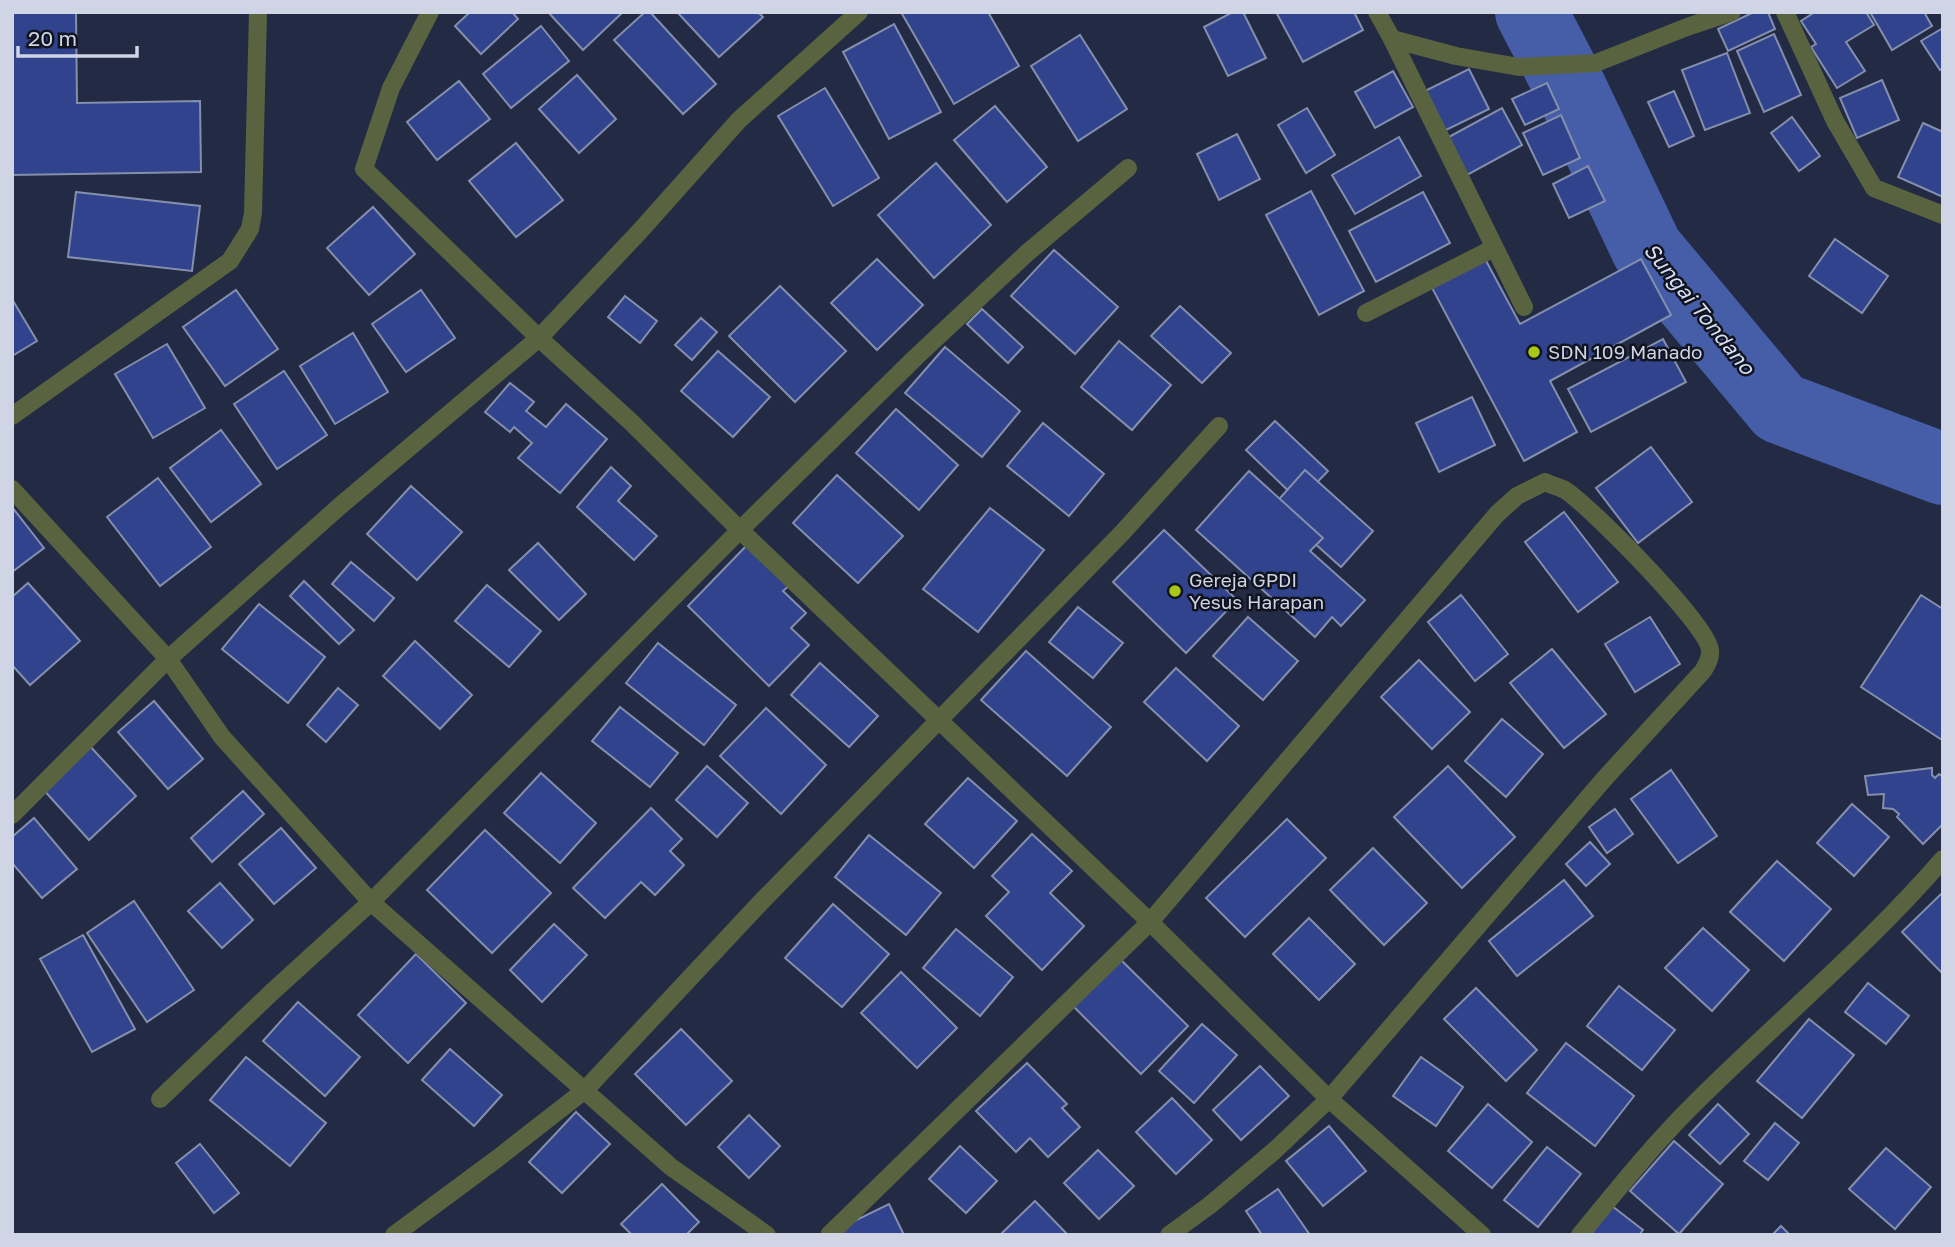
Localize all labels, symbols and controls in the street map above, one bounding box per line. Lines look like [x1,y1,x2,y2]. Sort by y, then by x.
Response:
scale bar [18,14,136,58]
text: 20 m [28,25,77,51]
water label: Sungai Tondano [1639,237,1762,380]
place label: SDN 109 Manado [1548,340,1702,363]
marker: SDN 109 Manado [1526,344,1542,360]
place label: Gereja GPDI Yesus Harapan [1189,568,1324,613]
marker: Gereja GPDI Yesus Harapan [1167,583,1183,599]

